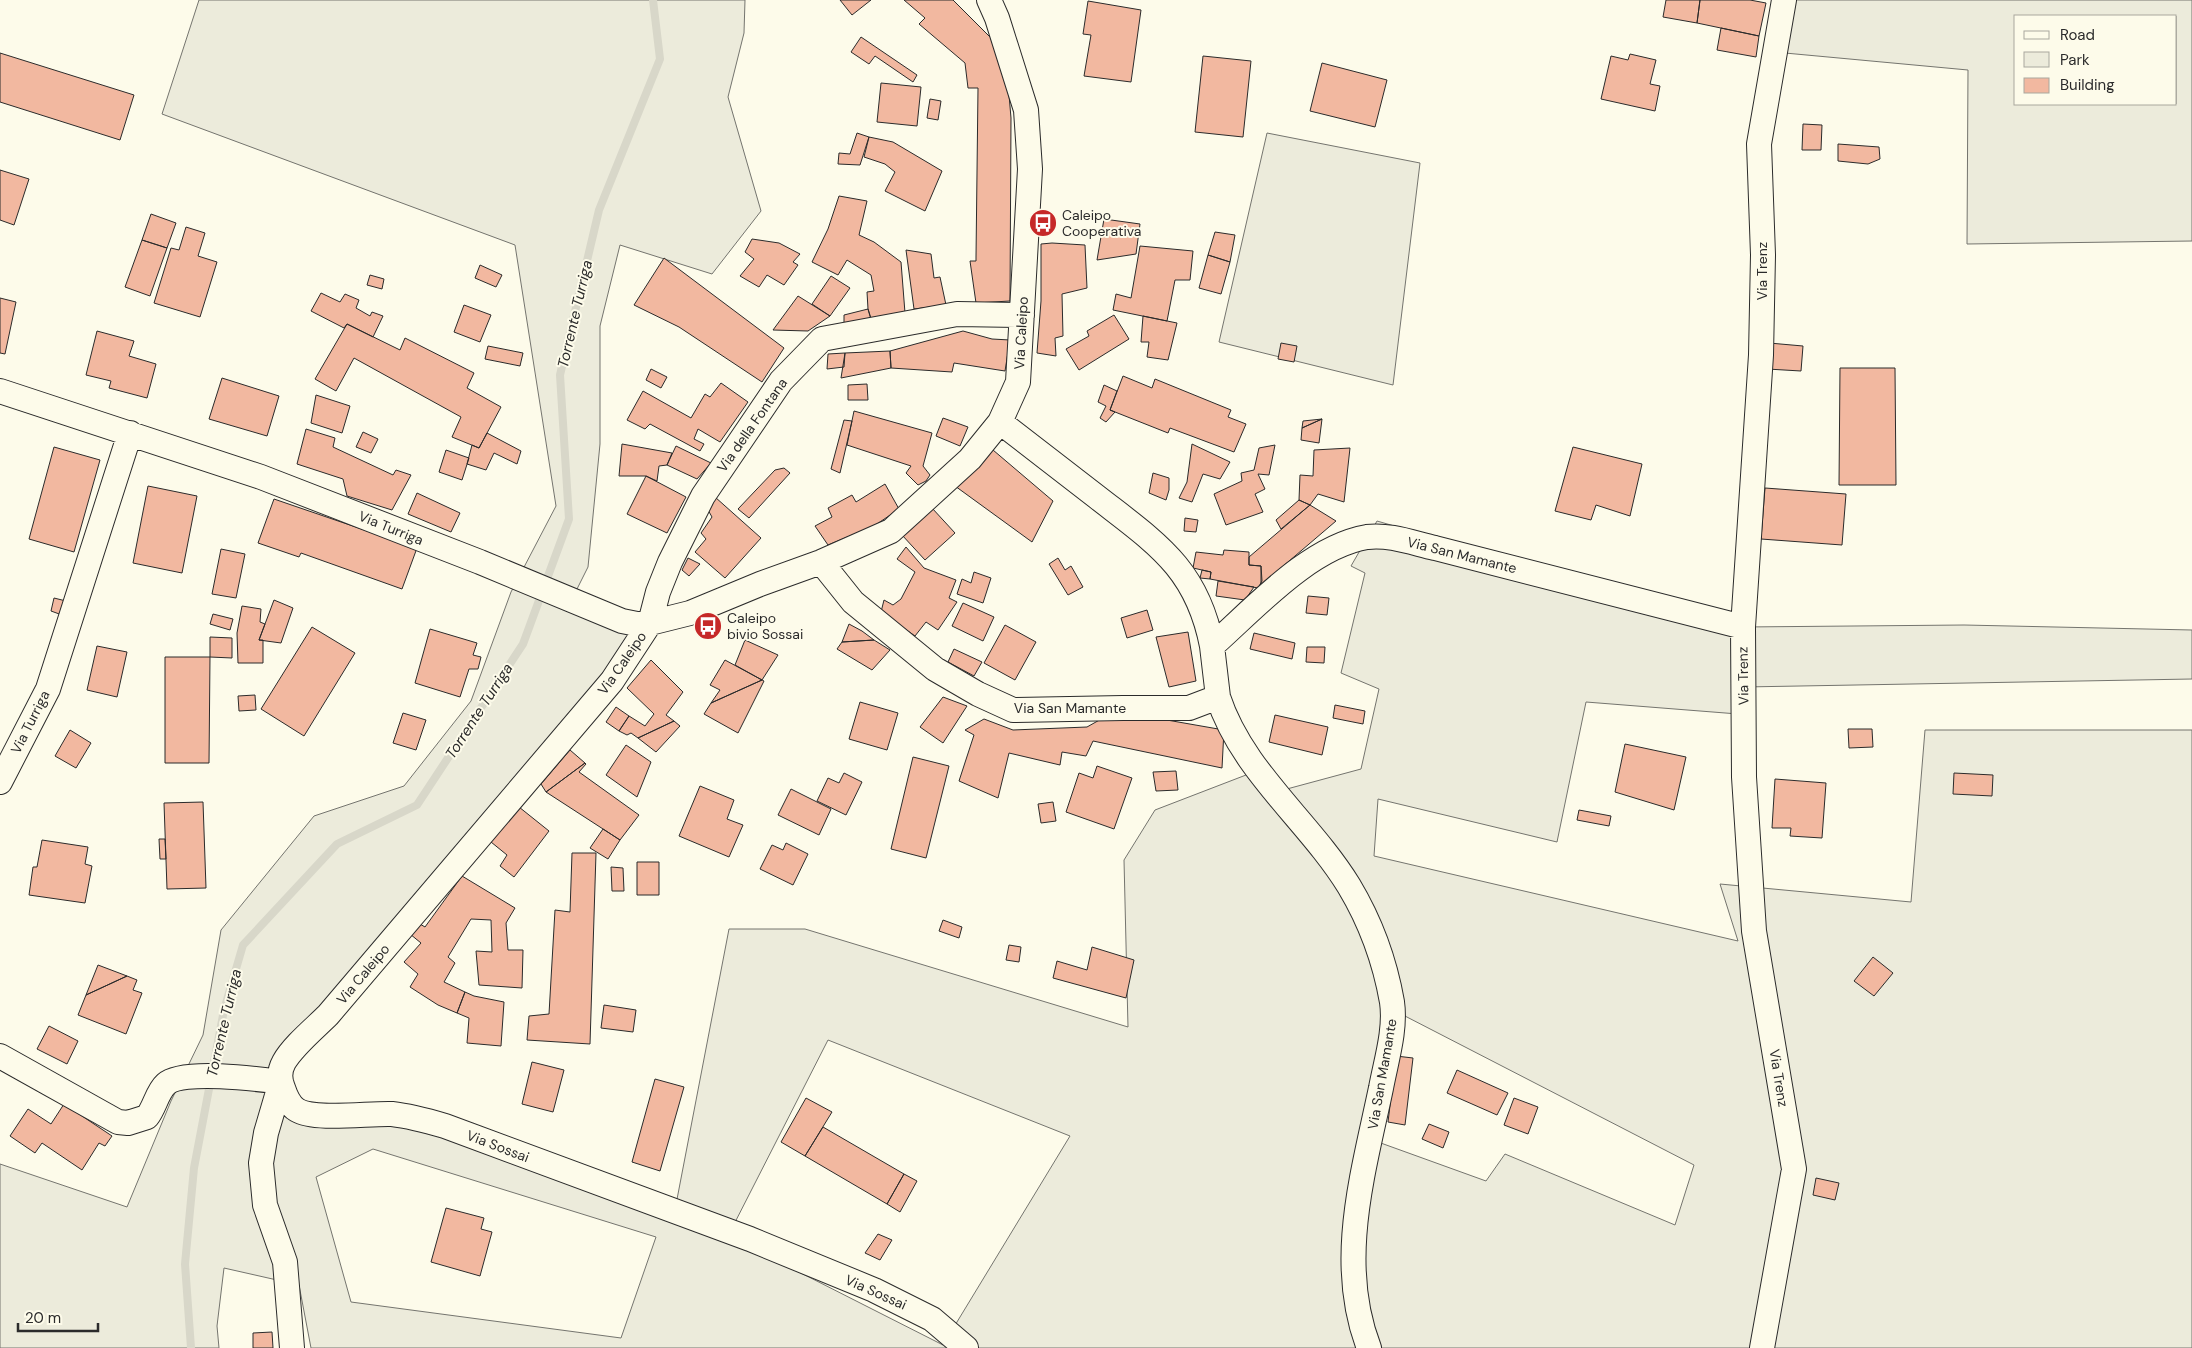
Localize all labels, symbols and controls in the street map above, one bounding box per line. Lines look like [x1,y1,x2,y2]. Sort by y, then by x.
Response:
legend [2014,15,2177,105]
text: Road [2060,25,2095,45]
text: Park [2060,50,2090,70]
text: Building [2060,75,2115,95]
place label: Caleipo Cooperativa [1062,206,1141,240]
bus stop icon: Caleipo Cooperativa [1028,208,1058,238]
street label: Via Trenz [1753,242,1771,300]
water label: Torrente Turriga [553,258,597,370]
street label: Via Caleipo [1010,296,1032,370]
street label: Via della Fontana [713,375,791,475]
street label: Via Turriga [356,507,426,549]
street label: Via San Mamante [1405,533,1519,577]
place label: Caleipo bivio Sossai [727,609,803,643]
bus stop icon: Caleipo bivio Sossai [693,611,723,641]
street label: Via Caleipo [594,628,650,698]
street label: Via Trenz [1733,647,1753,705]
water label: Torrente Turriga [441,659,517,763]
street label: Via Turriga [6,687,54,757]
street label: Via San Mamante [1014,699,1126,717]
street label: Via Caleipo [333,940,393,1008]
water label: Torrente Turriga [202,967,246,1079]
street label: Via San Mamante [1363,1017,1401,1131]
street label: Via Trenz [1766,1048,1792,1108]
street label: Via Sossai [464,1126,532,1166]
street label: Via Sossai [842,1270,910,1314]
scale bar [18,1300,98,1332]
text: 20 m [25,1308,61,1328]

